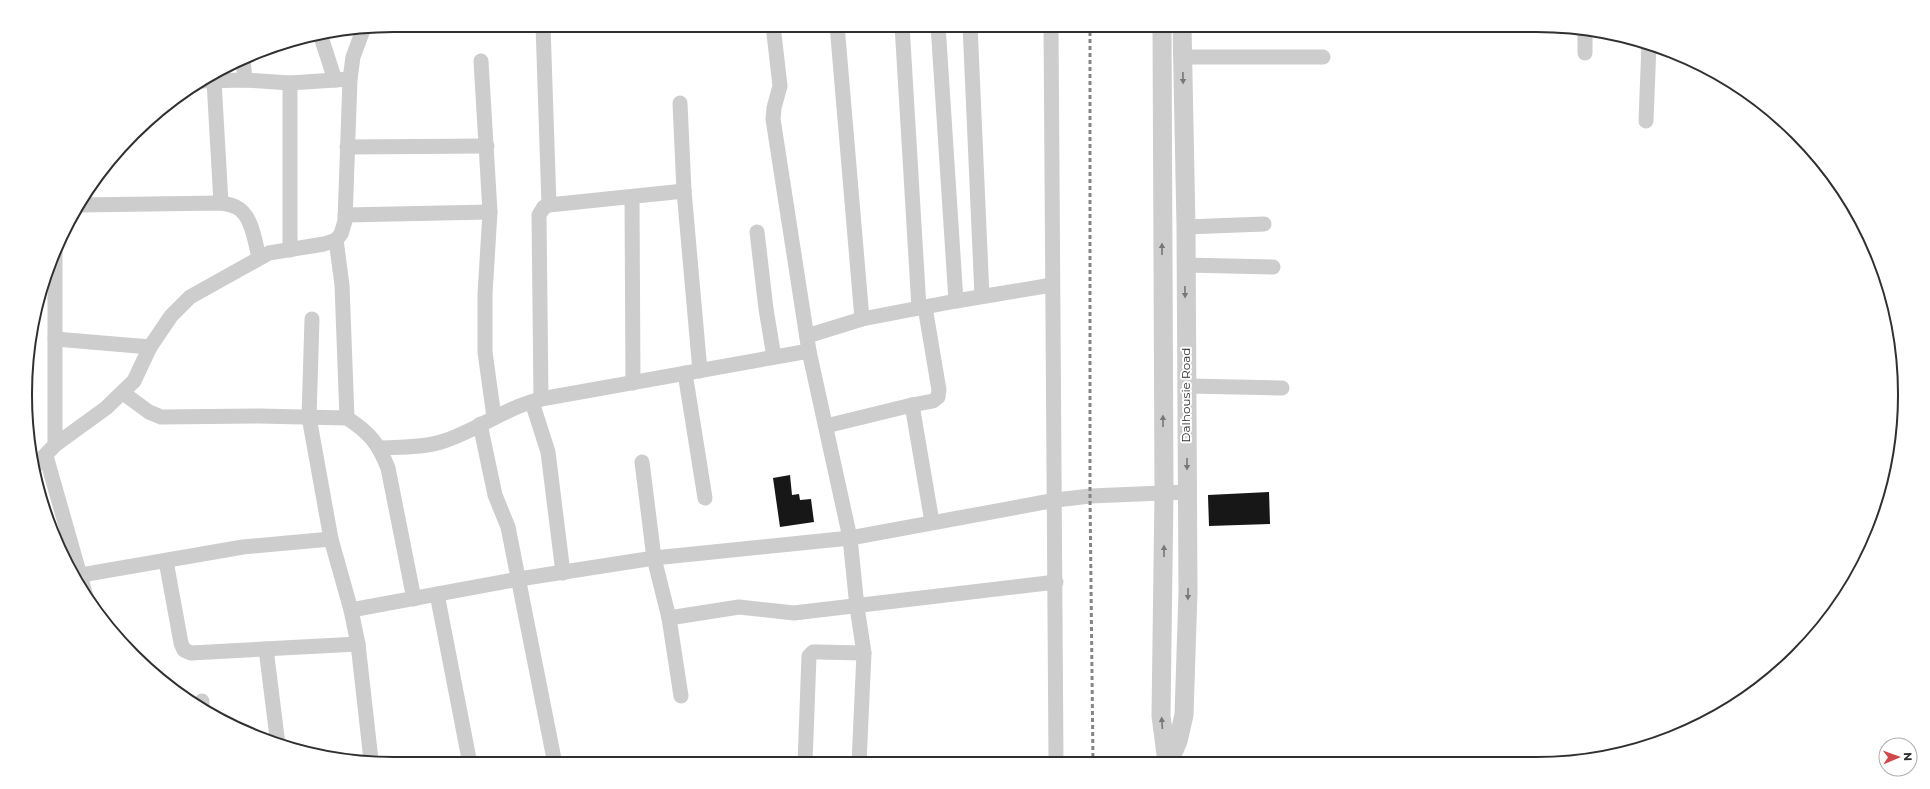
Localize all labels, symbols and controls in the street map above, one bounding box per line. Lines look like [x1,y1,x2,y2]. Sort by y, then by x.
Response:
one-way arrow [1180,72,1186,85]
one-way arrow [1159,242,1165,255]
one-way arrow [1182,286,1188,299]
street label: Dalhousie Road [1178,348,1193,442]
one-way arrow [1160,414,1166,427]
one-way arrow [1184,458,1190,471]
one-way arrow [1161,544,1167,557]
one-way arrow [1185,588,1191,601]
one-way arrow [1158,717,1165,729]
north arrow [1878,737,1918,777]
text: N [1901,752,1915,761]

